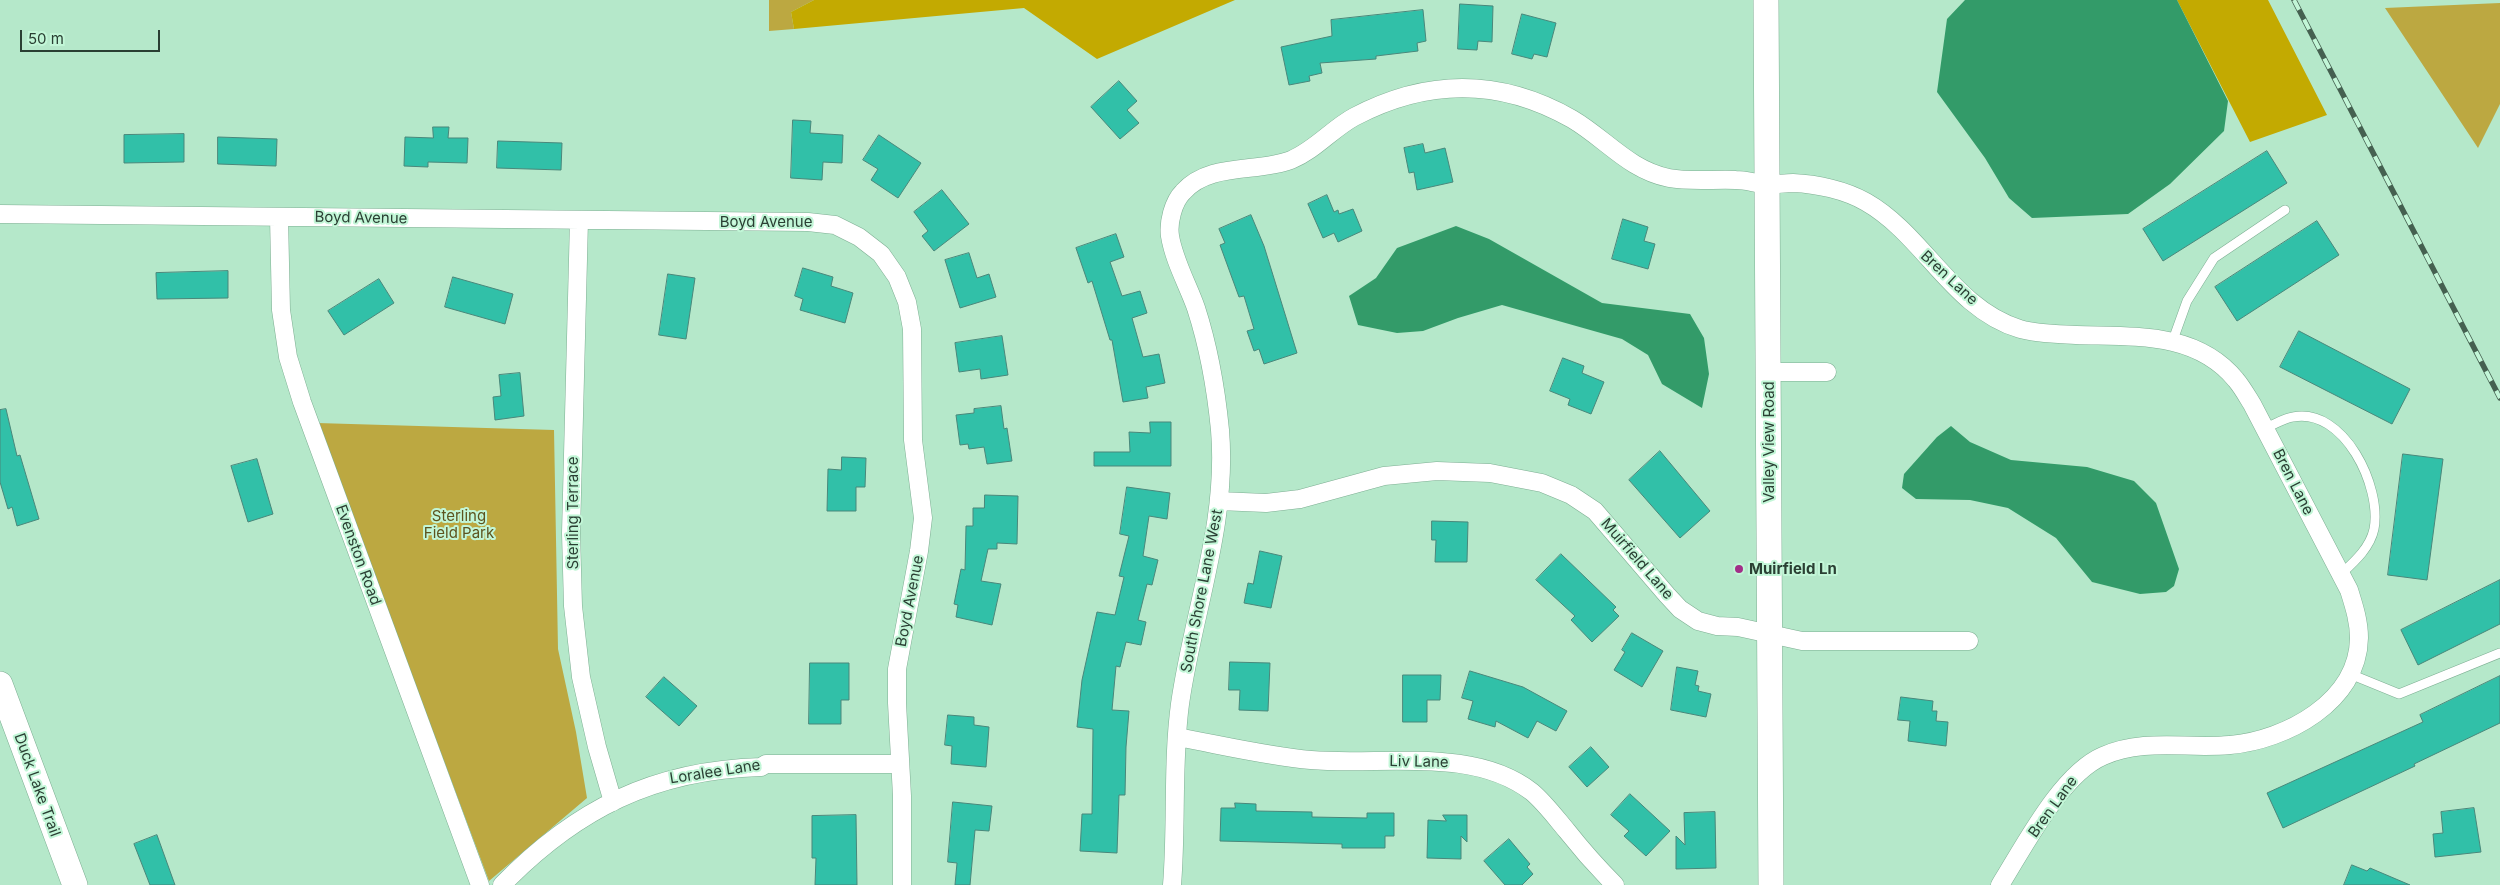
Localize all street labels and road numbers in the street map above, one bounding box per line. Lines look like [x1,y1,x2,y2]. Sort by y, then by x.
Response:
street label: Boyd Avenue [314,208,408,228]
street label: Boyd Avenue [720,213,812,231]
street label: Bren Lane [1917,247,1981,309]
street label: Valley View Road [1760,381,1778,503]
street label: Bren Lane [2269,446,2317,518]
street label: Sterling Terrace [564,456,582,570]
street label: Evenston Road [331,502,385,608]
street label: South Shore Lane West [1177,508,1227,674]
street label: Muirfield Lane [1597,515,1677,603]
street label: Boyd Avenue [892,554,928,648]
street label: Duck Lake Trail [10,731,64,839]
street label: Liv Lane [1389,752,1449,772]
street label: Loralee Lane [668,756,762,788]
street label: Bren Lane [2025,773,2081,841]

